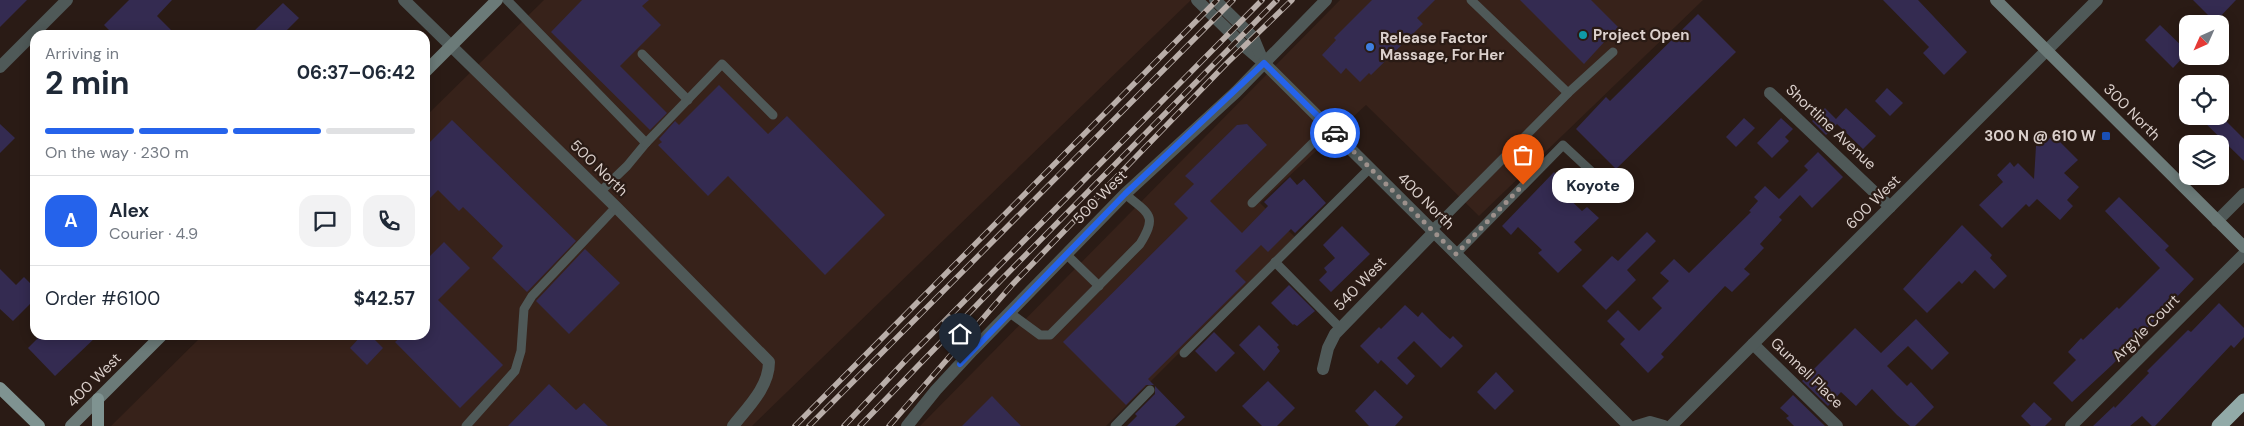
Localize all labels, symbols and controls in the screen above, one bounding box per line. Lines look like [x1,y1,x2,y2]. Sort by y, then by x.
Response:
north arrow [2179,15,2229,65]
map controls [2179,15,2229,185]
place label: Project Open [1593,25,1689,45]
place label: Release Factor Massage, For Her [1380,28,1504,65]
marker: Project Open [1577,29,1589,41]
marker: Release Factor Massage, For Her [1364,41,1376,53]
text: Arriving in [45,43,119,64]
text: 06:37–06:42 [297,60,415,85]
text: 2 min [45,62,130,104]
button: locate [2179,75,2229,125]
street label: 300 North [2099,79,2165,145]
street label: Shortline Avenue [1782,80,1880,174]
courier [1310,108,1360,158]
icon: car [1321,119,1349,147]
place label: 300 N @ 610 W [1984,126,2096,146]
marker: 300 N @ 610 W [2100,130,2112,142]
pin [1502,134,1544,185]
street label: 500 North [566,135,632,201]
button: layers [2179,135,2229,185]
icon: bag [1509,141,1537,169]
text: On the way · 230 m [45,142,189,163]
street label: 500 West [1069,165,1132,228]
street label: 400 North [1393,168,1459,234]
callout: Koyote [1553,168,1636,202]
street label: 600 West [1841,170,1905,234]
text: Koyote [1566,175,1620,196]
button: chat [299,195,351,247]
button: phone [363,195,415,247]
text: Alex [109,198,149,223]
text: A [64,208,78,233]
text: Courier · 4.9 [109,223,198,244]
street label: 540 West [1329,253,1391,315]
text: Order #6100 [45,286,160,311]
text: $42.57 [354,286,415,311]
street label: Argyle Court [2108,290,2184,366]
pin [939,313,981,364]
icon: home [946,320,974,348]
street label: Gunnell Place [1766,333,1848,413]
street label: 400 West [63,348,126,411]

